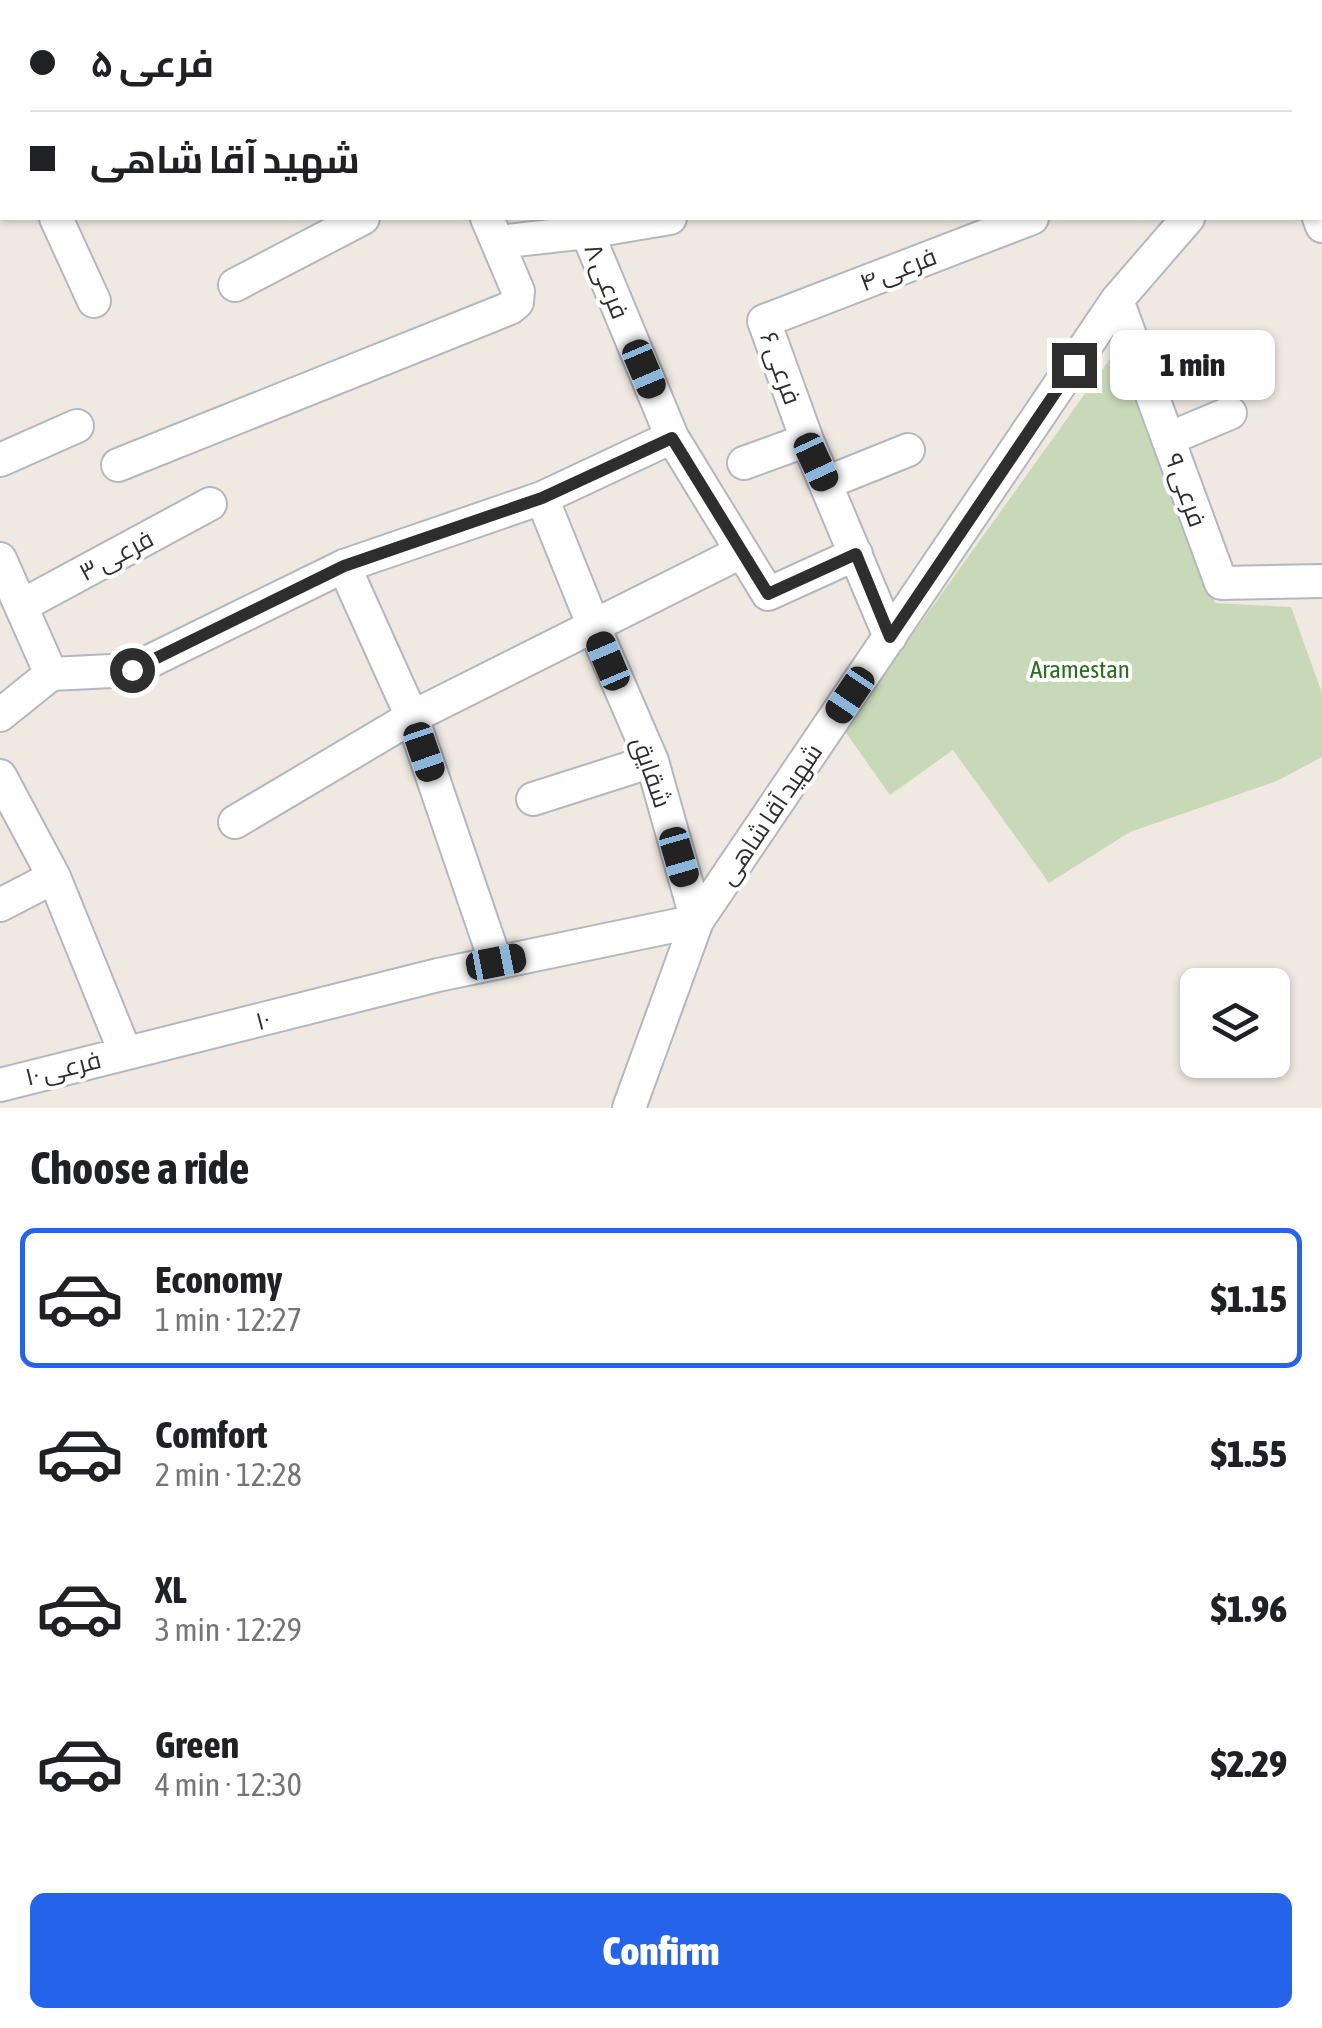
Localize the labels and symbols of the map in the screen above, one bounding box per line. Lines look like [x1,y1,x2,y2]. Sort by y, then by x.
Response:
street label: فرعی ۸ [578,239,635,323]
street label: فرعی ۴ [856,242,941,297]
street label: فرعی ۶ [754,328,807,408]
callout: 1 min [1109,330,1274,400]
car [618,336,670,402]
route end [1052,343,1097,388]
car [790,428,842,496]
street label: فرعی ۹ [1159,450,1212,531]
street label: فرعی ۳ [74,524,158,587]
car [582,628,634,694]
route start [110,648,155,693]
park label: Aramestan [1030,655,1130,683]
car [821,662,879,728]
car [400,719,448,785]
street label: شقایق [625,733,677,812]
street label: شهید آقا شاهی [713,738,828,890]
car [656,824,702,890]
car [464,942,528,982]
street label: ۱۰ [253,1005,273,1035]
street label: فرعی ۱۰ [22,1045,104,1092]

